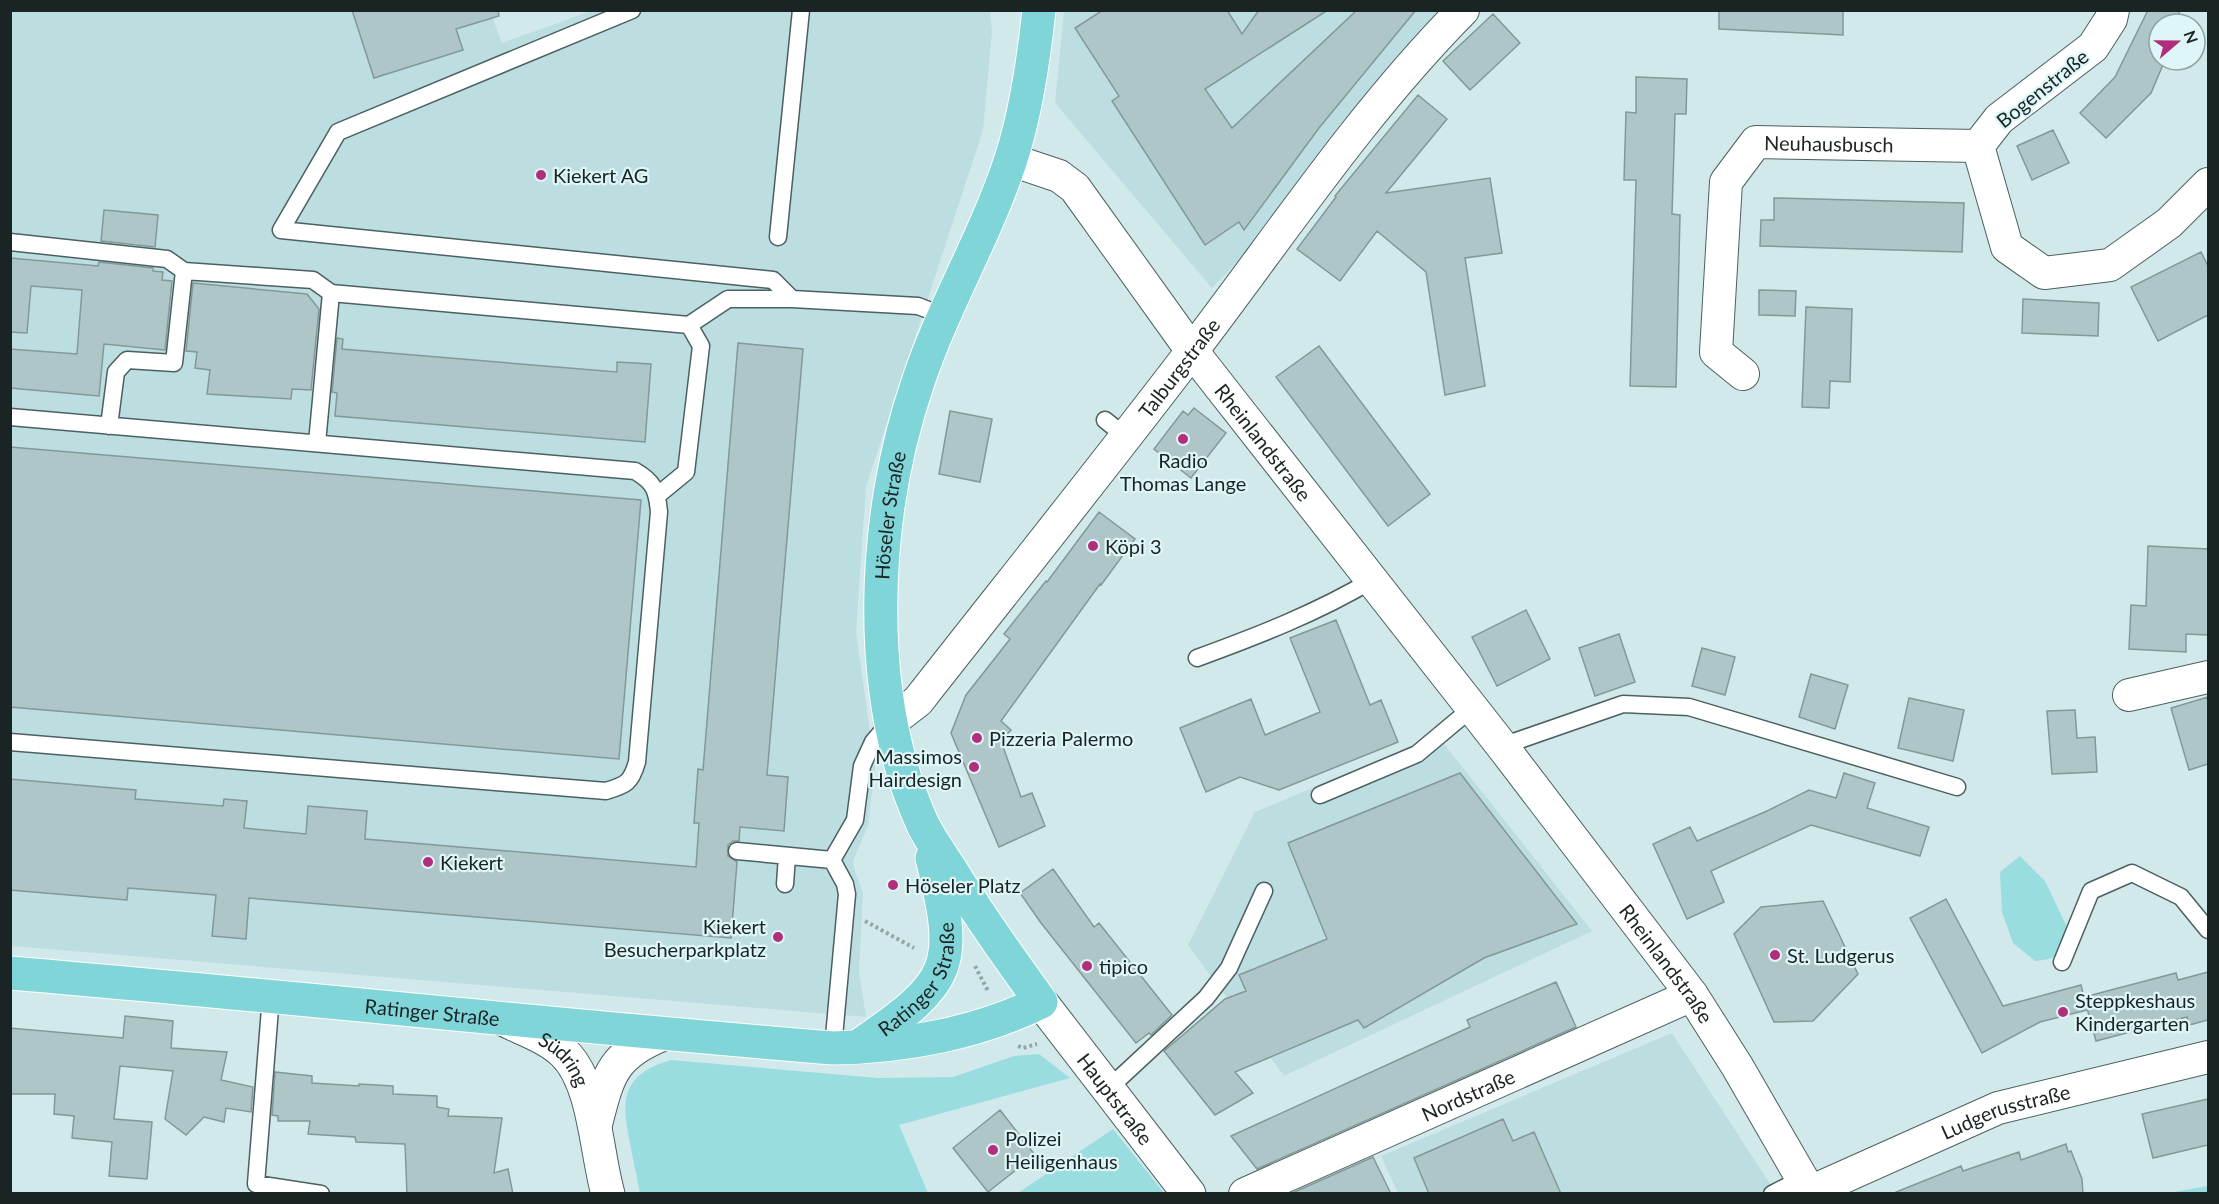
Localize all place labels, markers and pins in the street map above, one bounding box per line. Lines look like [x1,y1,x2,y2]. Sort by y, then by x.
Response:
place label: Kiekert AG [553,163,648,187]
marker: Kiekert AG [534,168,548,182]
marker: Radio Thomas Lange [1176,432,1190,446]
place label: Radio Thomas Lange [1120,448,1246,495]
place label: Köpi 3 [1105,534,1162,558]
marker: Köpi 3 [1086,539,1100,553]
place label: Pizzeria Palermo [989,726,1133,750]
marker: Pizzeria Palermo [970,731,984,745]
place label: Massimos Hairdesign [869,744,962,791]
marker: Massimos Hairdesign [967,760,981,774]
place label: Kiekert [440,850,503,874]
marker: Kiekert [421,855,435,869]
place label: Höseler Platz [905,873,1020,897]
marker: Höseler Platz [886,878,900,892]
place label: Kiekert Besucherparkplatz [604,914,766,961]
marker: Kiekert Besucherparkplatz [771,930,785,944]
place label: St. Ludgerus [1787,943,1894,967]
marker: St. Ludgerus [1768,948,1782,962]
place label: tipico [1099,954,1148,978]
marker: tipico [1080,959,1094,973]
place label: Steppkeshaus Kindergarten [2075,988,2195,1035]
marker: Steppkeshaus Kindergarten [2056,1005,2070,1019]
place label: Polizei Heiligenhaus [1005,1126,1118,1173]
marker: Polizei Heiligenhaus [986,1143,1000,1157]

